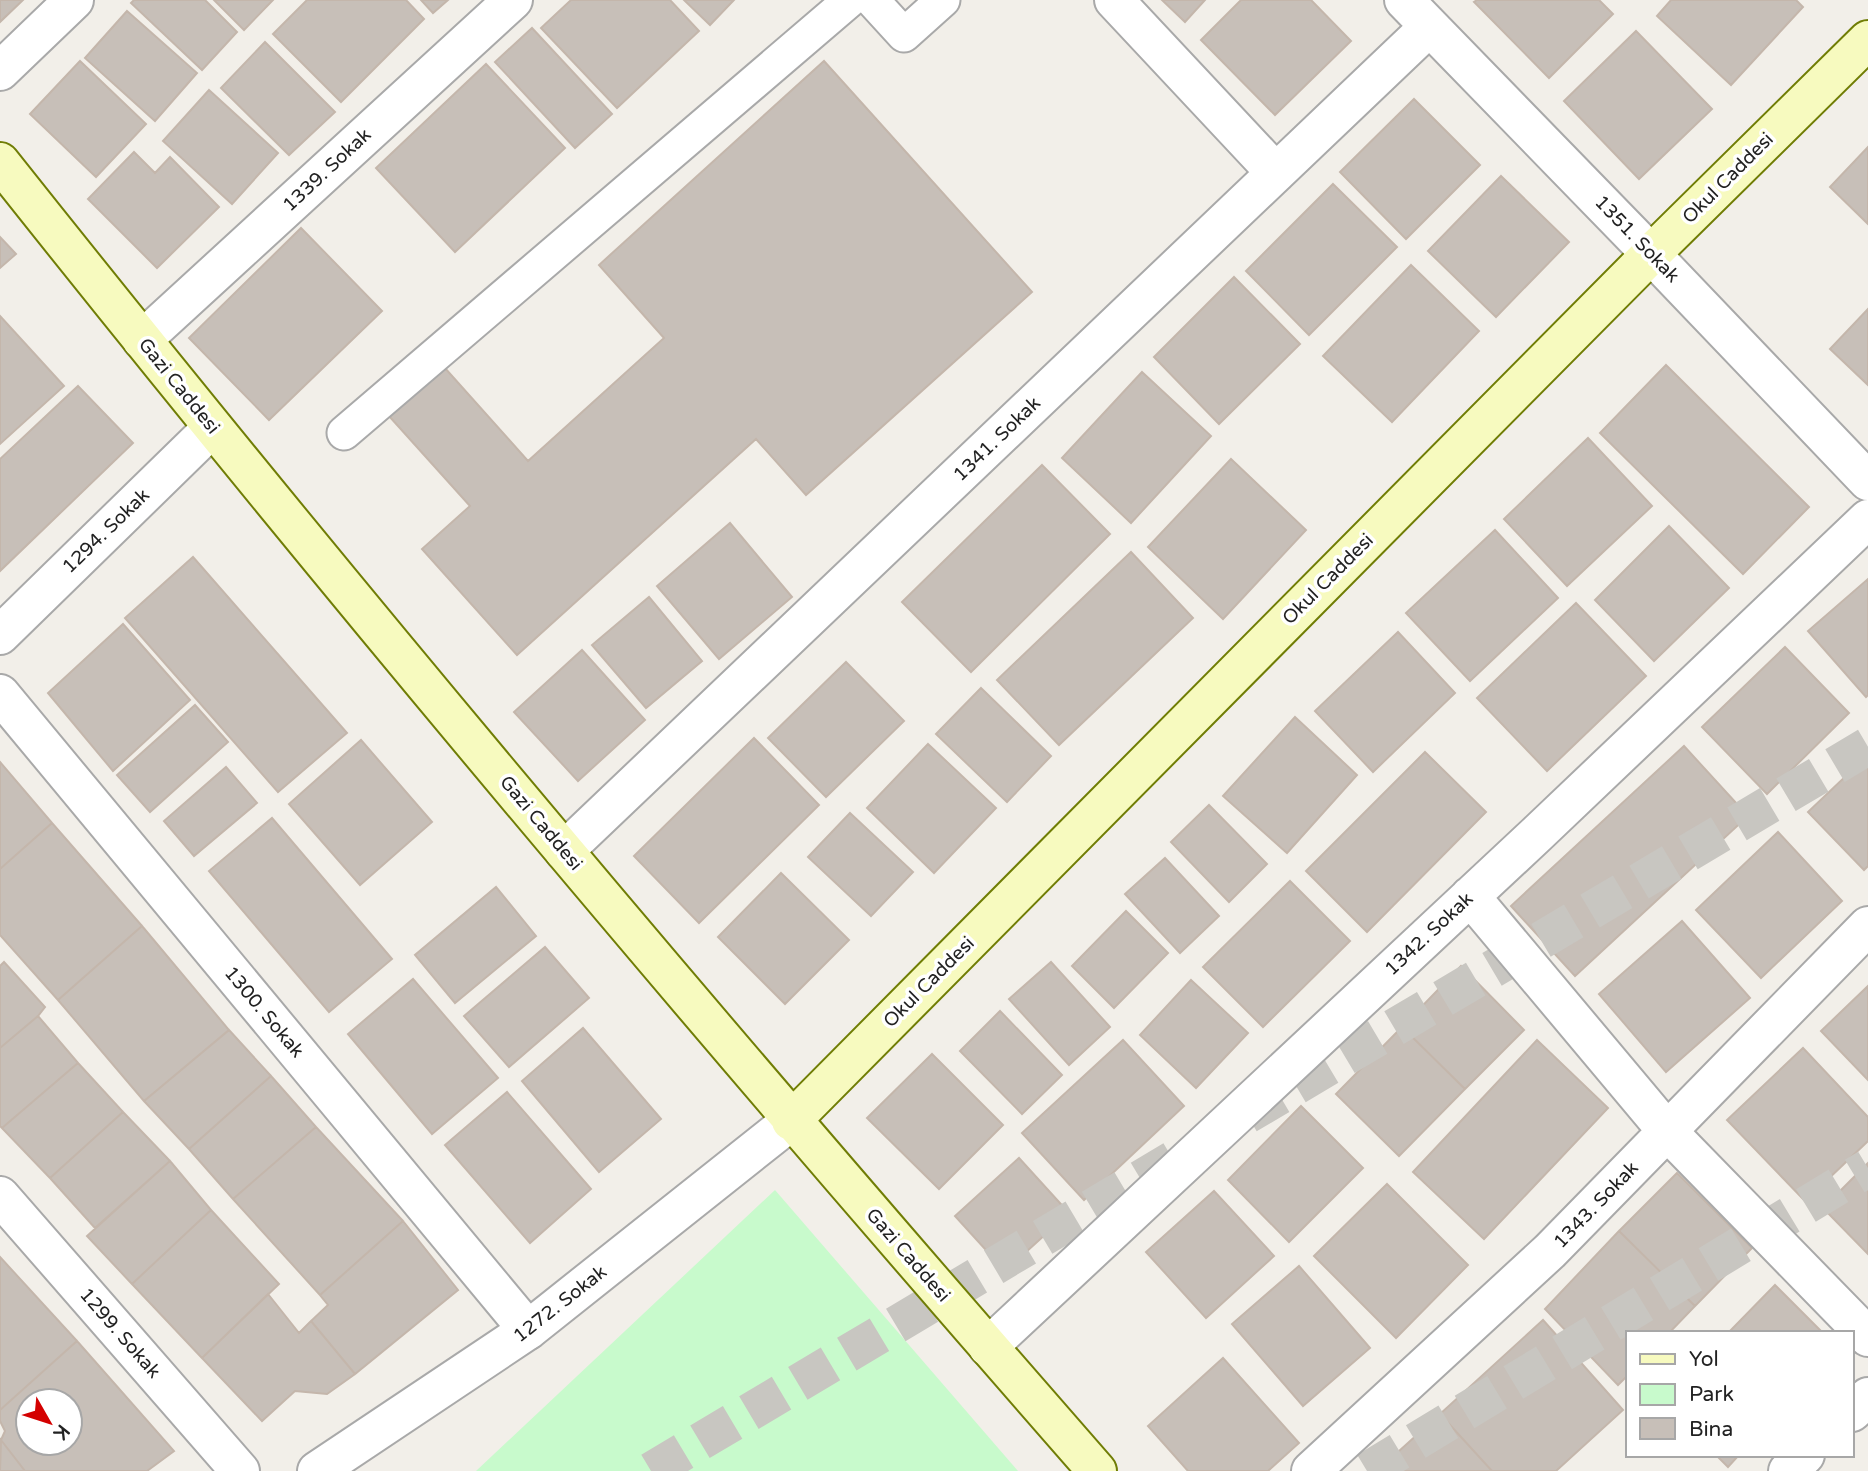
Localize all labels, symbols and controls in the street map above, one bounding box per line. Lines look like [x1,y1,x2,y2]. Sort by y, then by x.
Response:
street label: 1339. Sokak [279,124,375,216]
street label: Okul Caddesi [1678,128,1778,228]
street label: 1351. Sokak [1590,191,1684,287]
street label: Gazi Caddesi [134,334,224,438]
street label: 1341. Sokak [949,392,1045,486]
street label: 1294. Sokak [58,484,154,578]
street label: Okul Caddesi [1278,529,1378,629]
street label: Gazi Caddesi [495,771,587,875]
street label: 1342. Sokak [1381,888,1477,980]
street label: Okul Caddesi [879,932,979,1032]
street label: 1300. Sokak [220,962,308,1062]
street label: 1343. Sokak [1549,1157,1643,1253]
street label: Gazi Caddesi [861,1204,955,1306]
street label: 1272. Sokak [509,1261,611,1347]
street label: 1299. Sokak [75,1283,165,1383]
legend [1626,1331,1854,1457]
text: Yol [1689,1347,1719,1372]
text: Park [1689,1382,1734,1407]
north arrow [14,1387,84,1457]
text: Bina [1689,1417,1733,1442]
text: K [49,1420,74,1444]

